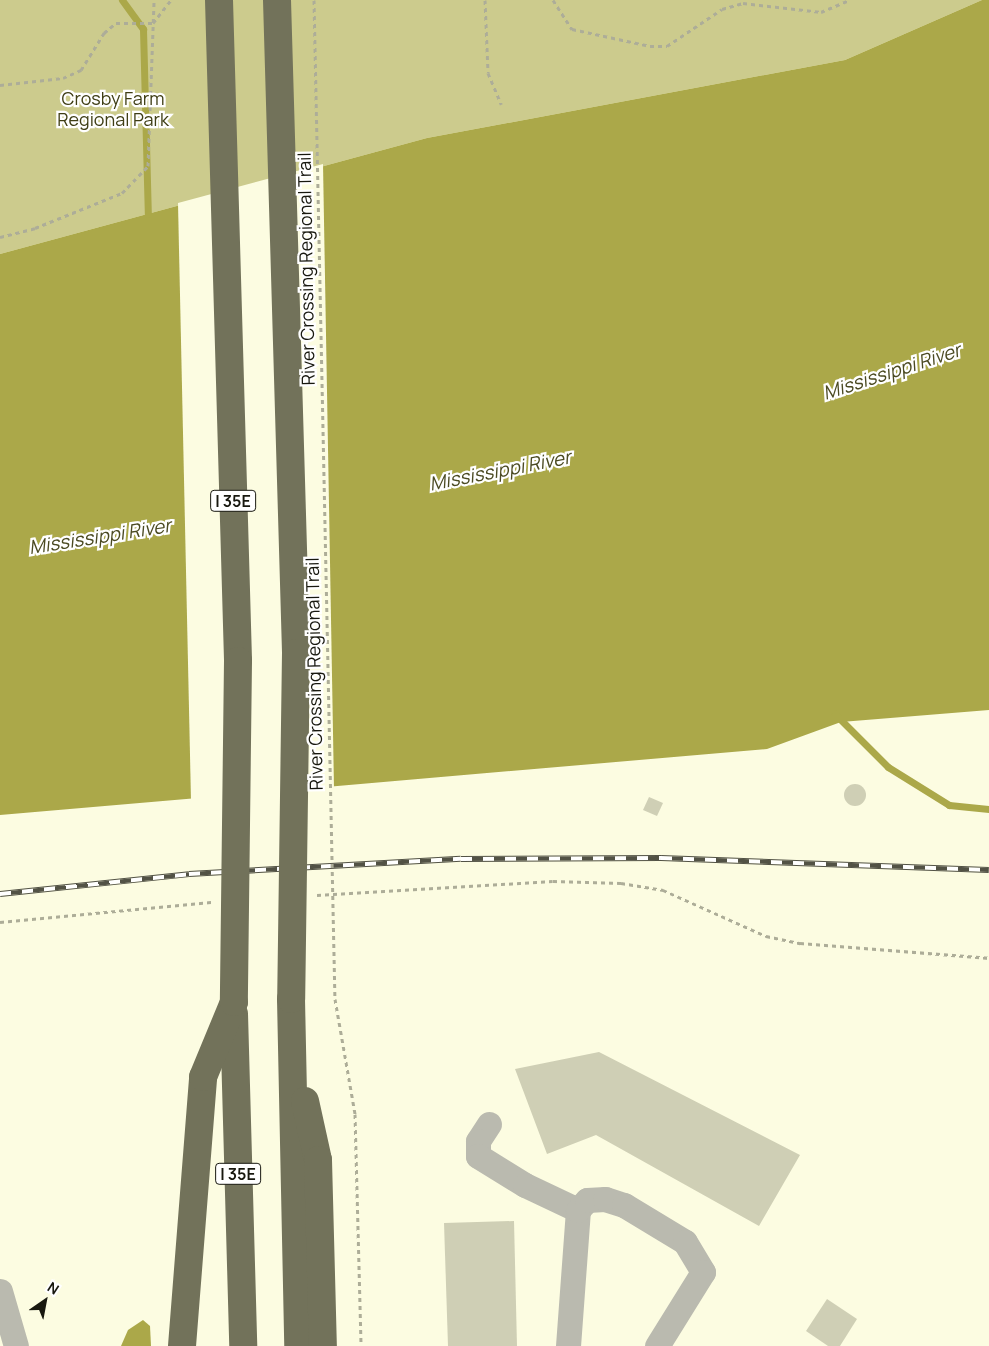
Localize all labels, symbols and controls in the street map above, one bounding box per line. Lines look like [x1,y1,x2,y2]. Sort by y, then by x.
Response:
park label: Crosby Farm Regional Park [57,88,169,130]
street label: River Crossing Regional Trail [293,152,319,386]
water label: Mississippi River [820,339,964,405]
water label: Mississippi River [427,446,573,496]
road number: I 35E [209,488,257,514]
water label: Mississippi River [27,515,173,559]
street label: River Crossing Regional Trail [301,557,327,791]
road number: I 35E [214,1160,262,1188]
north arrow [20,1276,70,1326]
text: N [44,1277,63,1299]

